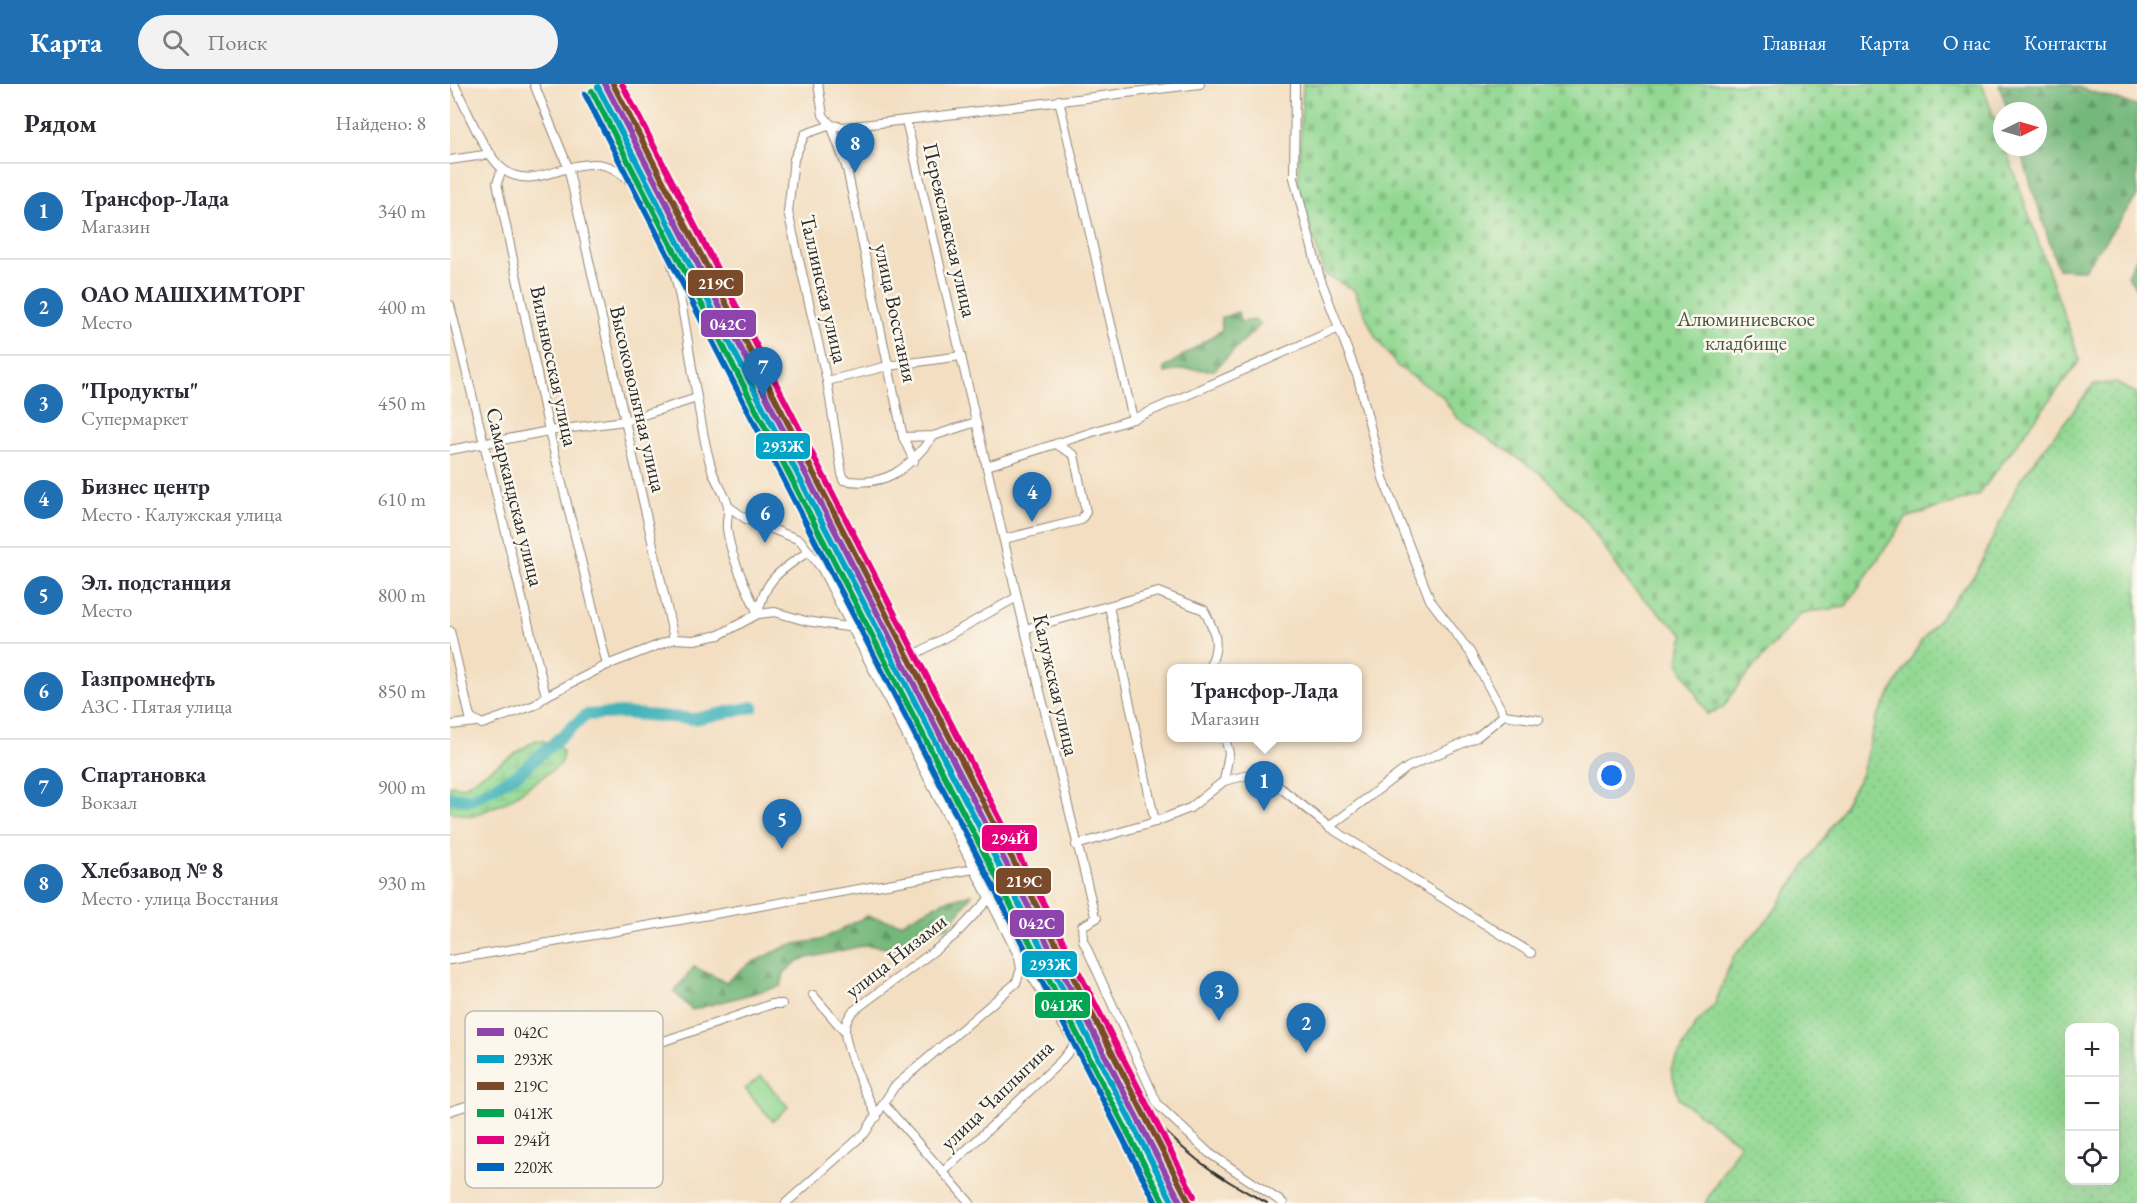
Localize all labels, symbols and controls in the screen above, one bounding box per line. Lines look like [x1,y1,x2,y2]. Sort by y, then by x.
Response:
search box [138,15,558,69]
text: Карта [30,24,102,60]
icon: search [159,26,192,59]
text: Поиск [207,28,267,57]
text: Главная [1762,29,1826,56]
text: Карта [1859,29,1910,56]
text: О нас [1943,29,1991,56]
text: Контакты [2024,29,2107,56]
north arrow [1993,102,2047,156]
text: Рядом [24,106,97,140]
text: Найдено: 8 [335,110,426,136]
pin: 8 [836,124,874,173]
street label: Переяславская улица [917,140,984,320]
text: Трансфор-Лада [81,184,229,213]
text: 1 [38,198,49,224]
text: 340 m [378,198,426,224]
street label: Таллинская улица [794,212,855,366]
text: Магазин [81,213,150,239]
street label: улица Восстания [869,241,924,385]
line badge: 219С [687,269,744,297]
text: 219С [698,273,734,294]
text: ОАО МАШХИМТОРГ [81,280,304,309]
street label: Вильнюсская улица [524,283,585,449]
text: 2 [38,294,49,320]
text: 400 m [378,294,426,320]
street label: Высоковольтная улица [604,303,673,495]
park label: Алюминиевское кладбище [1676,305,1815,356]
text: Место [81,309,132,335]
line badge: 042С [700,309,757,338]
text: 042С [710,314,746,335]
pin: 7 [744,348,782,397]
text: "Продукты" [81,376,199,405]
text: 3 [38,390,49,416]
text: 450 m [378,390,426,416]
text: Супермаркет [81,405,188,431]
street label: Самаркандская улица [480,405,551,590]
line badge: 293Ж [755,432,811,460]
text: 293Ж [762,436,804,457]
text: Бизнес центр [81,472,210,501]
pin: 4 [1012,472,1052,522]
text: 4 [38,486,49,512]
text: 610 m [378,486,426,512]
pin: 6 [746,494,784,543]
text: Место · Калужская улица [81,501,282,527]
text: Эл. подстанция [81,568,231,597]
text: 5 [38,582,49,608]
text: 800 m [378,582,426,608]
text: Место [81,597,132,623]
street label: Калужская улица [1027,611,1086,759]
text: Газпромнефть [81,664,215,693]
popup [1167,664,1362,742]
text: Трансфор-Лада [1191,676,1339,705]
text: 6 [38,678,49,704]
text: 850 m [378,678,426,704]
text: АЗС · Пятая улица [81,693,233,719]
text: Магазин [1191,705,1260,731]
text: Спартановка [81,760,206,789]
your location [1597,761,1626,790]
pin: 1 [1244,762,1284,811]
text: 7 [38,774,49,800]
text: 900 m [378,774,426,800]
text: Вокзал [81,789,137,815]
pin: 5 [762,800,802,849]
line badge: 294Й [981,824,1038,852]
text: 294Й [991,828,1029,849]
text: Хлебзавод № 8 [81,856,223,885]
line badge: 219С [995,867,1052,895]
text: 8 [38,870,49,896]
text: 930 m [378,870,426,896]
text: 219С [1006,871,1042,892]
text: Место · улица Восстания [81,885,279,911]
street label: улица Низами [839,907,952,1004]
line badge: 042С [1009,909,1065,938]
text: 042С [1019,913,1055,934]
line badge: 293Ж [1021,950,1078,978]
text: 293Ж [1029,954,1071,975]
pin: 3 [1200,972,1238,1021]
line badge: 041Ж [1034,991,1091,1019]
text: 041Ж [1041,995,1083,1016]
pin: 2 [1286,1004,1326,1053]
legend [465,1011,663,1188]
text: 042С [514,1022,548,1043]
map controls [2065,1023,2119,1185]
button: + [2065,1023,2119,1077]
street label: улица Чаплыгина [934,1033,1059,1155]
text: 293Ж [514,1049,553,1070]
text: 219С [514,1076,548,1097]
button: − [2065,1077,2119,1131]
text: 041Ж [514,1103,553,1124]
text: 294Й [514,1130,550,1151]
button: locate [2065,1131,2119,1185]
text: 220Ж [514,1157,553,1178]

